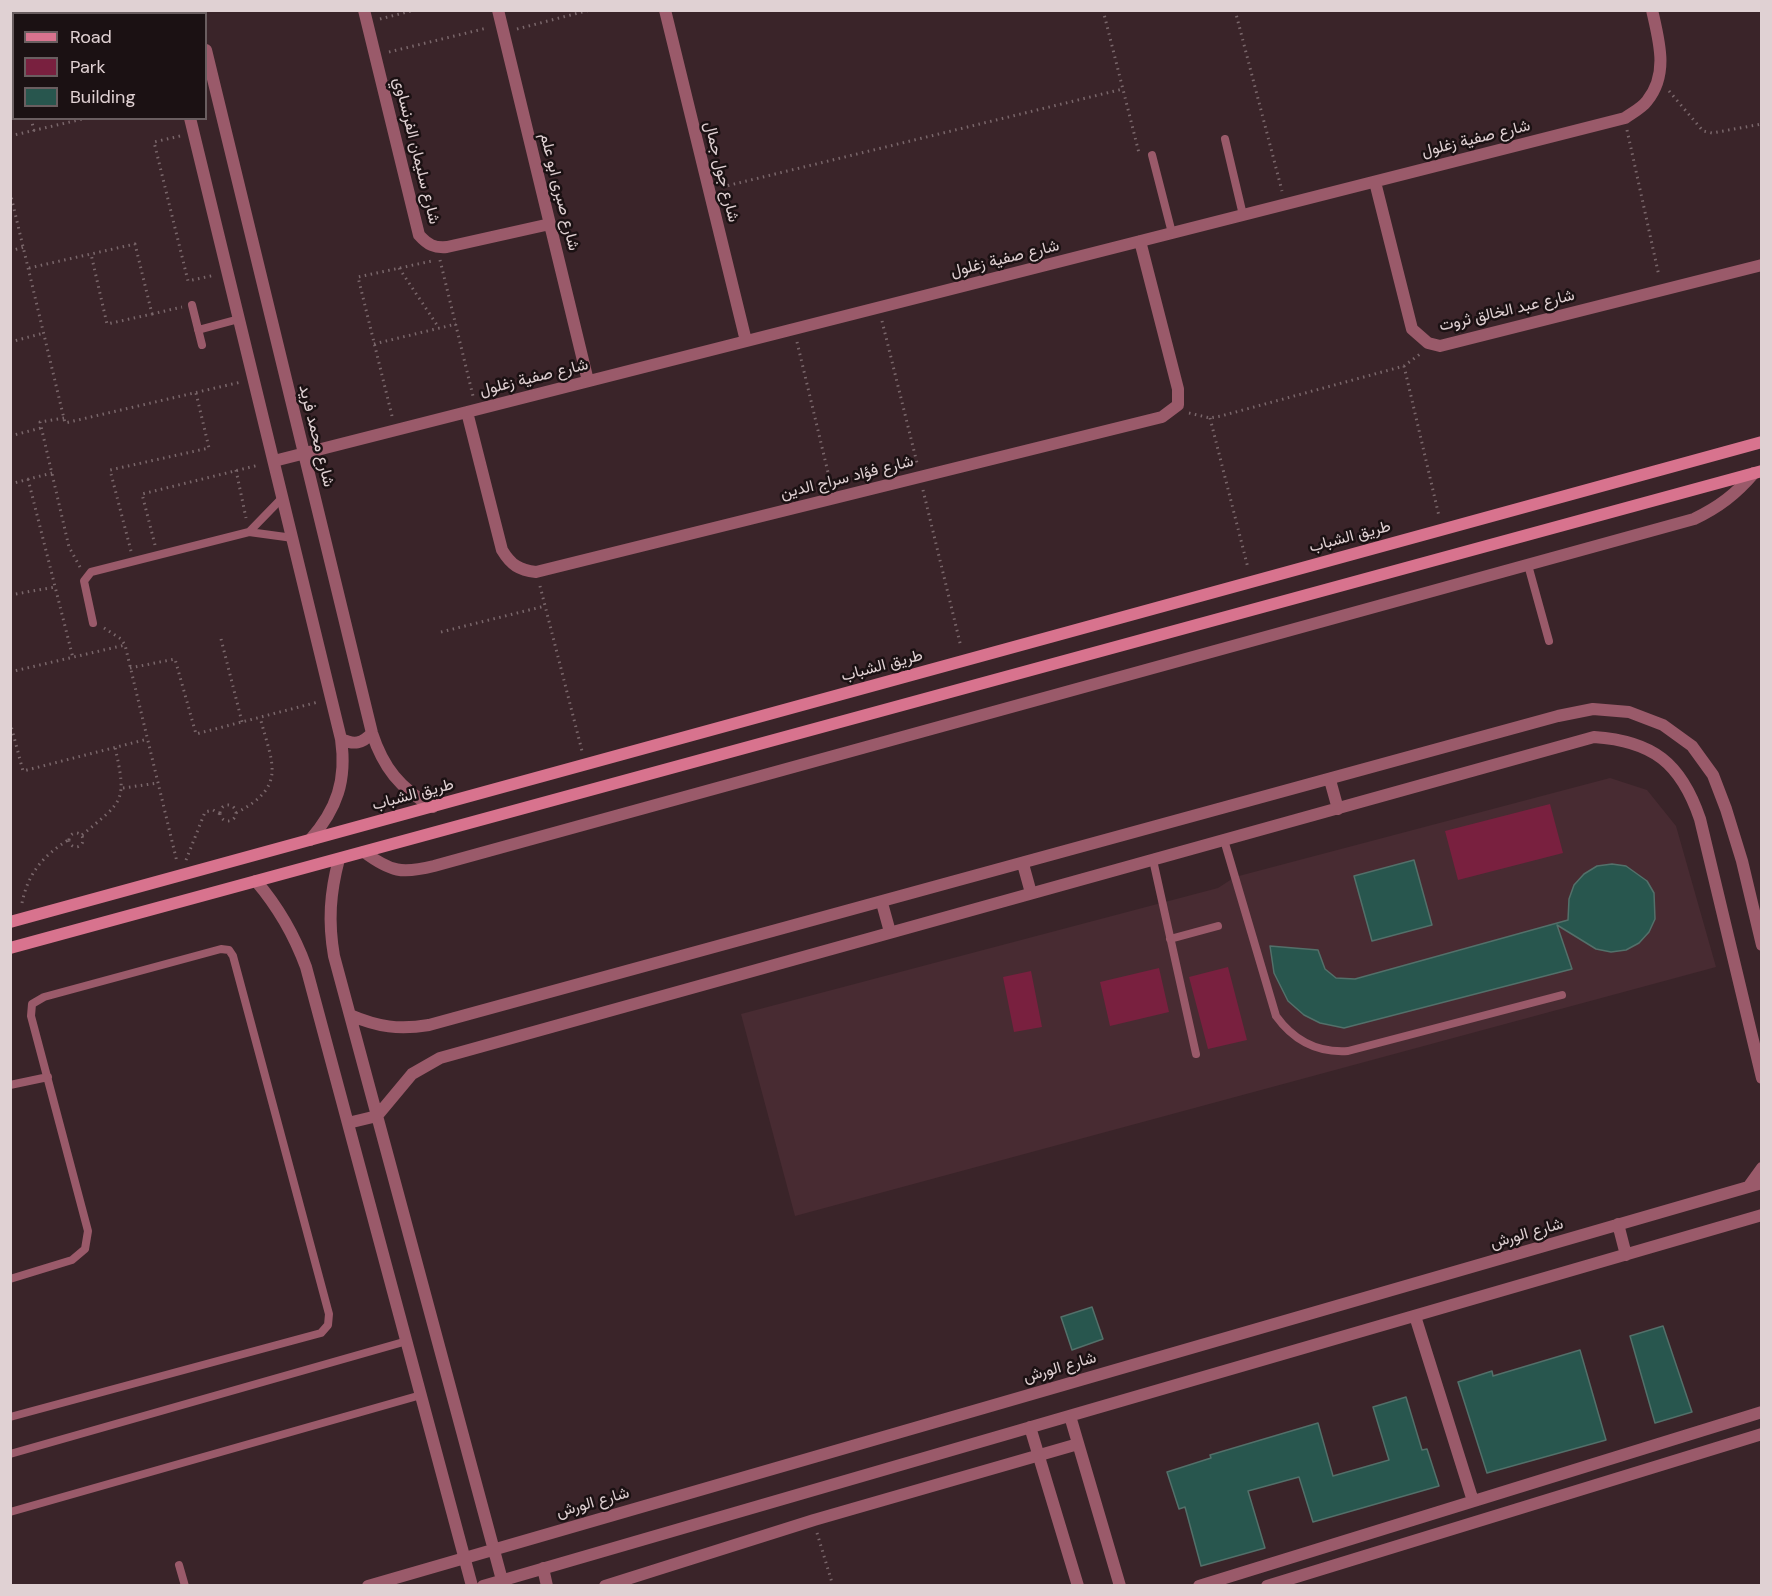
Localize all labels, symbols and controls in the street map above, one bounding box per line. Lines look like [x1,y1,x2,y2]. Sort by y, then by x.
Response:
legend [12,12,207,120]
text: Road [70,25,112,49]
text: Park [70,55,106,79]
street label: شارع سليمان الفرنساوي [388,76,444,226]
text: Building [70,85,135,109]
street label: شارع صفية زغلول [1420,116,1532,162]
street label: شارع جول جمال [699,120,743,224]
street label: شارع صبرى ابو علم [535,131,583,253]
street label: شارع صفية زغلول [949,236,1061,282]
street label: شارع عبد الخالق ثروت [1437,286,1577,336]
street label: شارع صفية زغلول [478,355,590,401]
street label: شارع محمد فريد [294,383,338,489]
street label: شارع فؤاد سراج الدين [778,452,916,504]
street label: طريق الشباب [1307,517,1393,557]
street label: طريق الشباب [839,646,925,686]
street label: طريق الشباب [370,775,456,815]
street label: شارع الورش [1488,1214,1566,1254]
street label: شارع الورش [1021,1348,1099,1388]
street label: شارع الورش [554,1483,632,1523]

